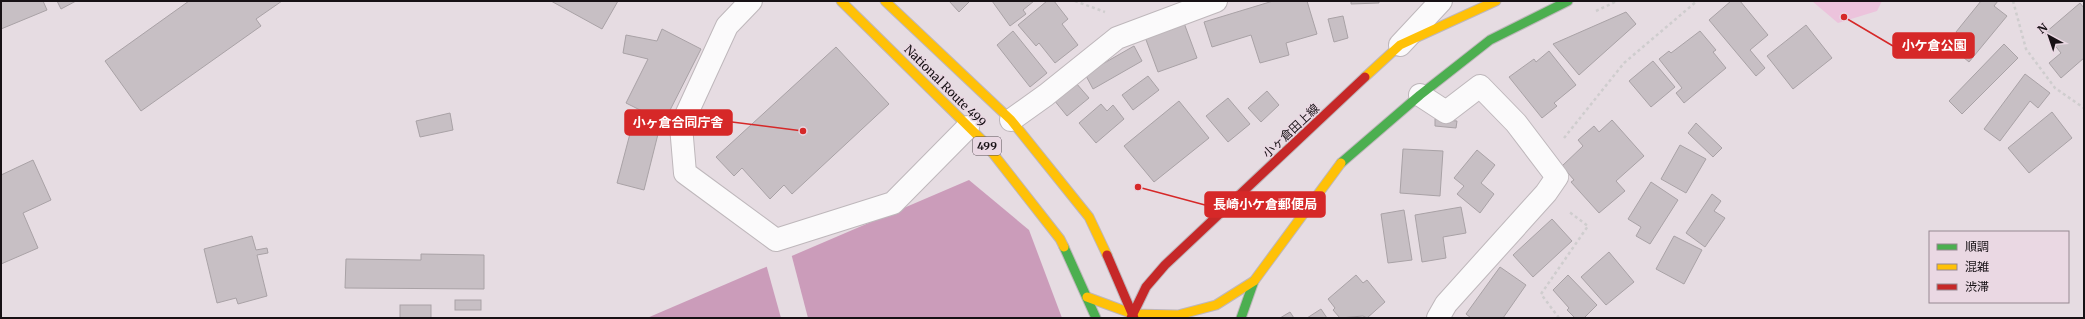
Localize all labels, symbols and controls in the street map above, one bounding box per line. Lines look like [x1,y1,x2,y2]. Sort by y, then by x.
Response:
north arrow [2029,16,2069,56]
text: N [2035,20,2051,36]
callout: 小ケ倉公園 [1893,33,1974,58]
text: 小ケ倉公園 [1901,37,1967,54]
street label: National Route 499 [901,42,989,130]
street label: 小ヶ倉田上線 [1259,101,1322,161]
callout: 小ヶ倉合同庁舎 [625,110,732,135]
text: 小ヶ倉合同庁舎 [632,114,724,131]
road number: 499 [973,137,1001,155]
callout: 長崎小ケ倉郵便局 [1205,192,1325,217]
text: 長崎小ケ倉郵便局 [1213,196,1317,213]
legend [1929,231,2069,303]
text: 順調 [1965,239,1989,254]
text: 混雑 [1965,259,1989,274]
text: 渋滞 [1965,279,1989,294]

